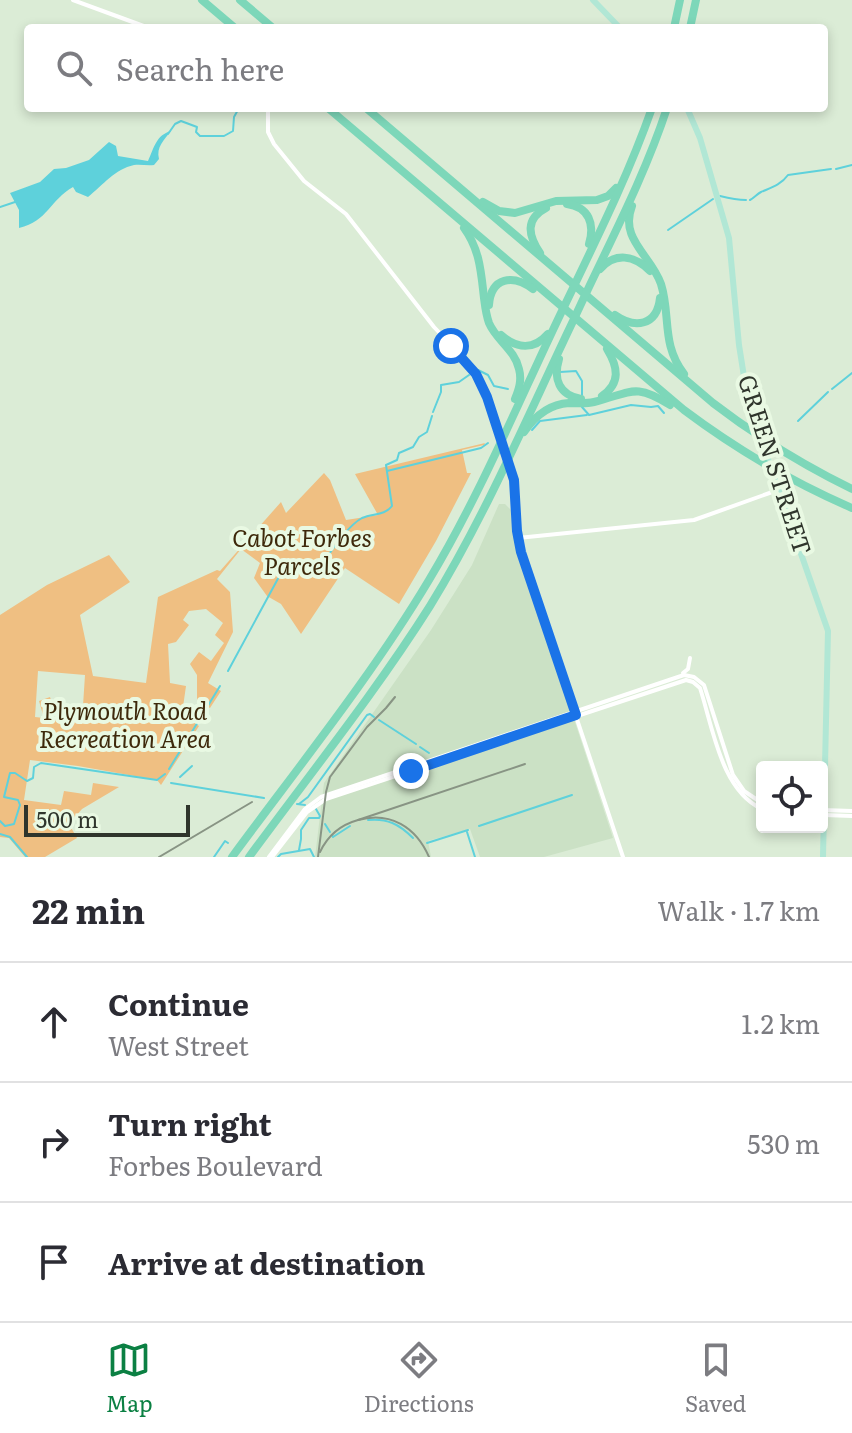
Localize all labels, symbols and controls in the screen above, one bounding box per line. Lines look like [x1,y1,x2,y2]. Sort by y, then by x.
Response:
search box [24,24,828,112]
icon: search [52,46,96,90]
text: Search here [116,46,284,90]
route start [433,328,469,364]
street label: GREEN STREET [731,370,822,559]
park label: Cabot Forbes Parcels [232,519,372,582]
park label: Plymouth Road Recreation Area [39,692,212,755]
route end [393,753,429,789]
map controls [756,761,828,833]
button: locate [756,761,828,833]
scale bar [24,801,190,837]
text: 500 m [36,802,98,835]
text: 22 min [32,884,145,934]
text: Walk · 1.7 km [657,890,820,929]
text: Continue [108,981,249,1025]
icon: ahead [32,1000,76,1044]
text: 1.2 km [741,1003,820,1042]
text: West Street [108,1025,249,1064]
text: Turn right [108,1101,272,1145]
icon: right [32,1120,76,1164]
text: 530 m [747,1123,820,1162]
text: Forbes Boulevard [108,1145,323,1184]
icon: arrive [32,1240,76,1284]
text: Arrive at destination [108,1240,425,1284]
tab: Map [106,1338,153,1419]
tab: Directions [364,1338,474,1419]
tab: Saved [685,1338,746,1419]

